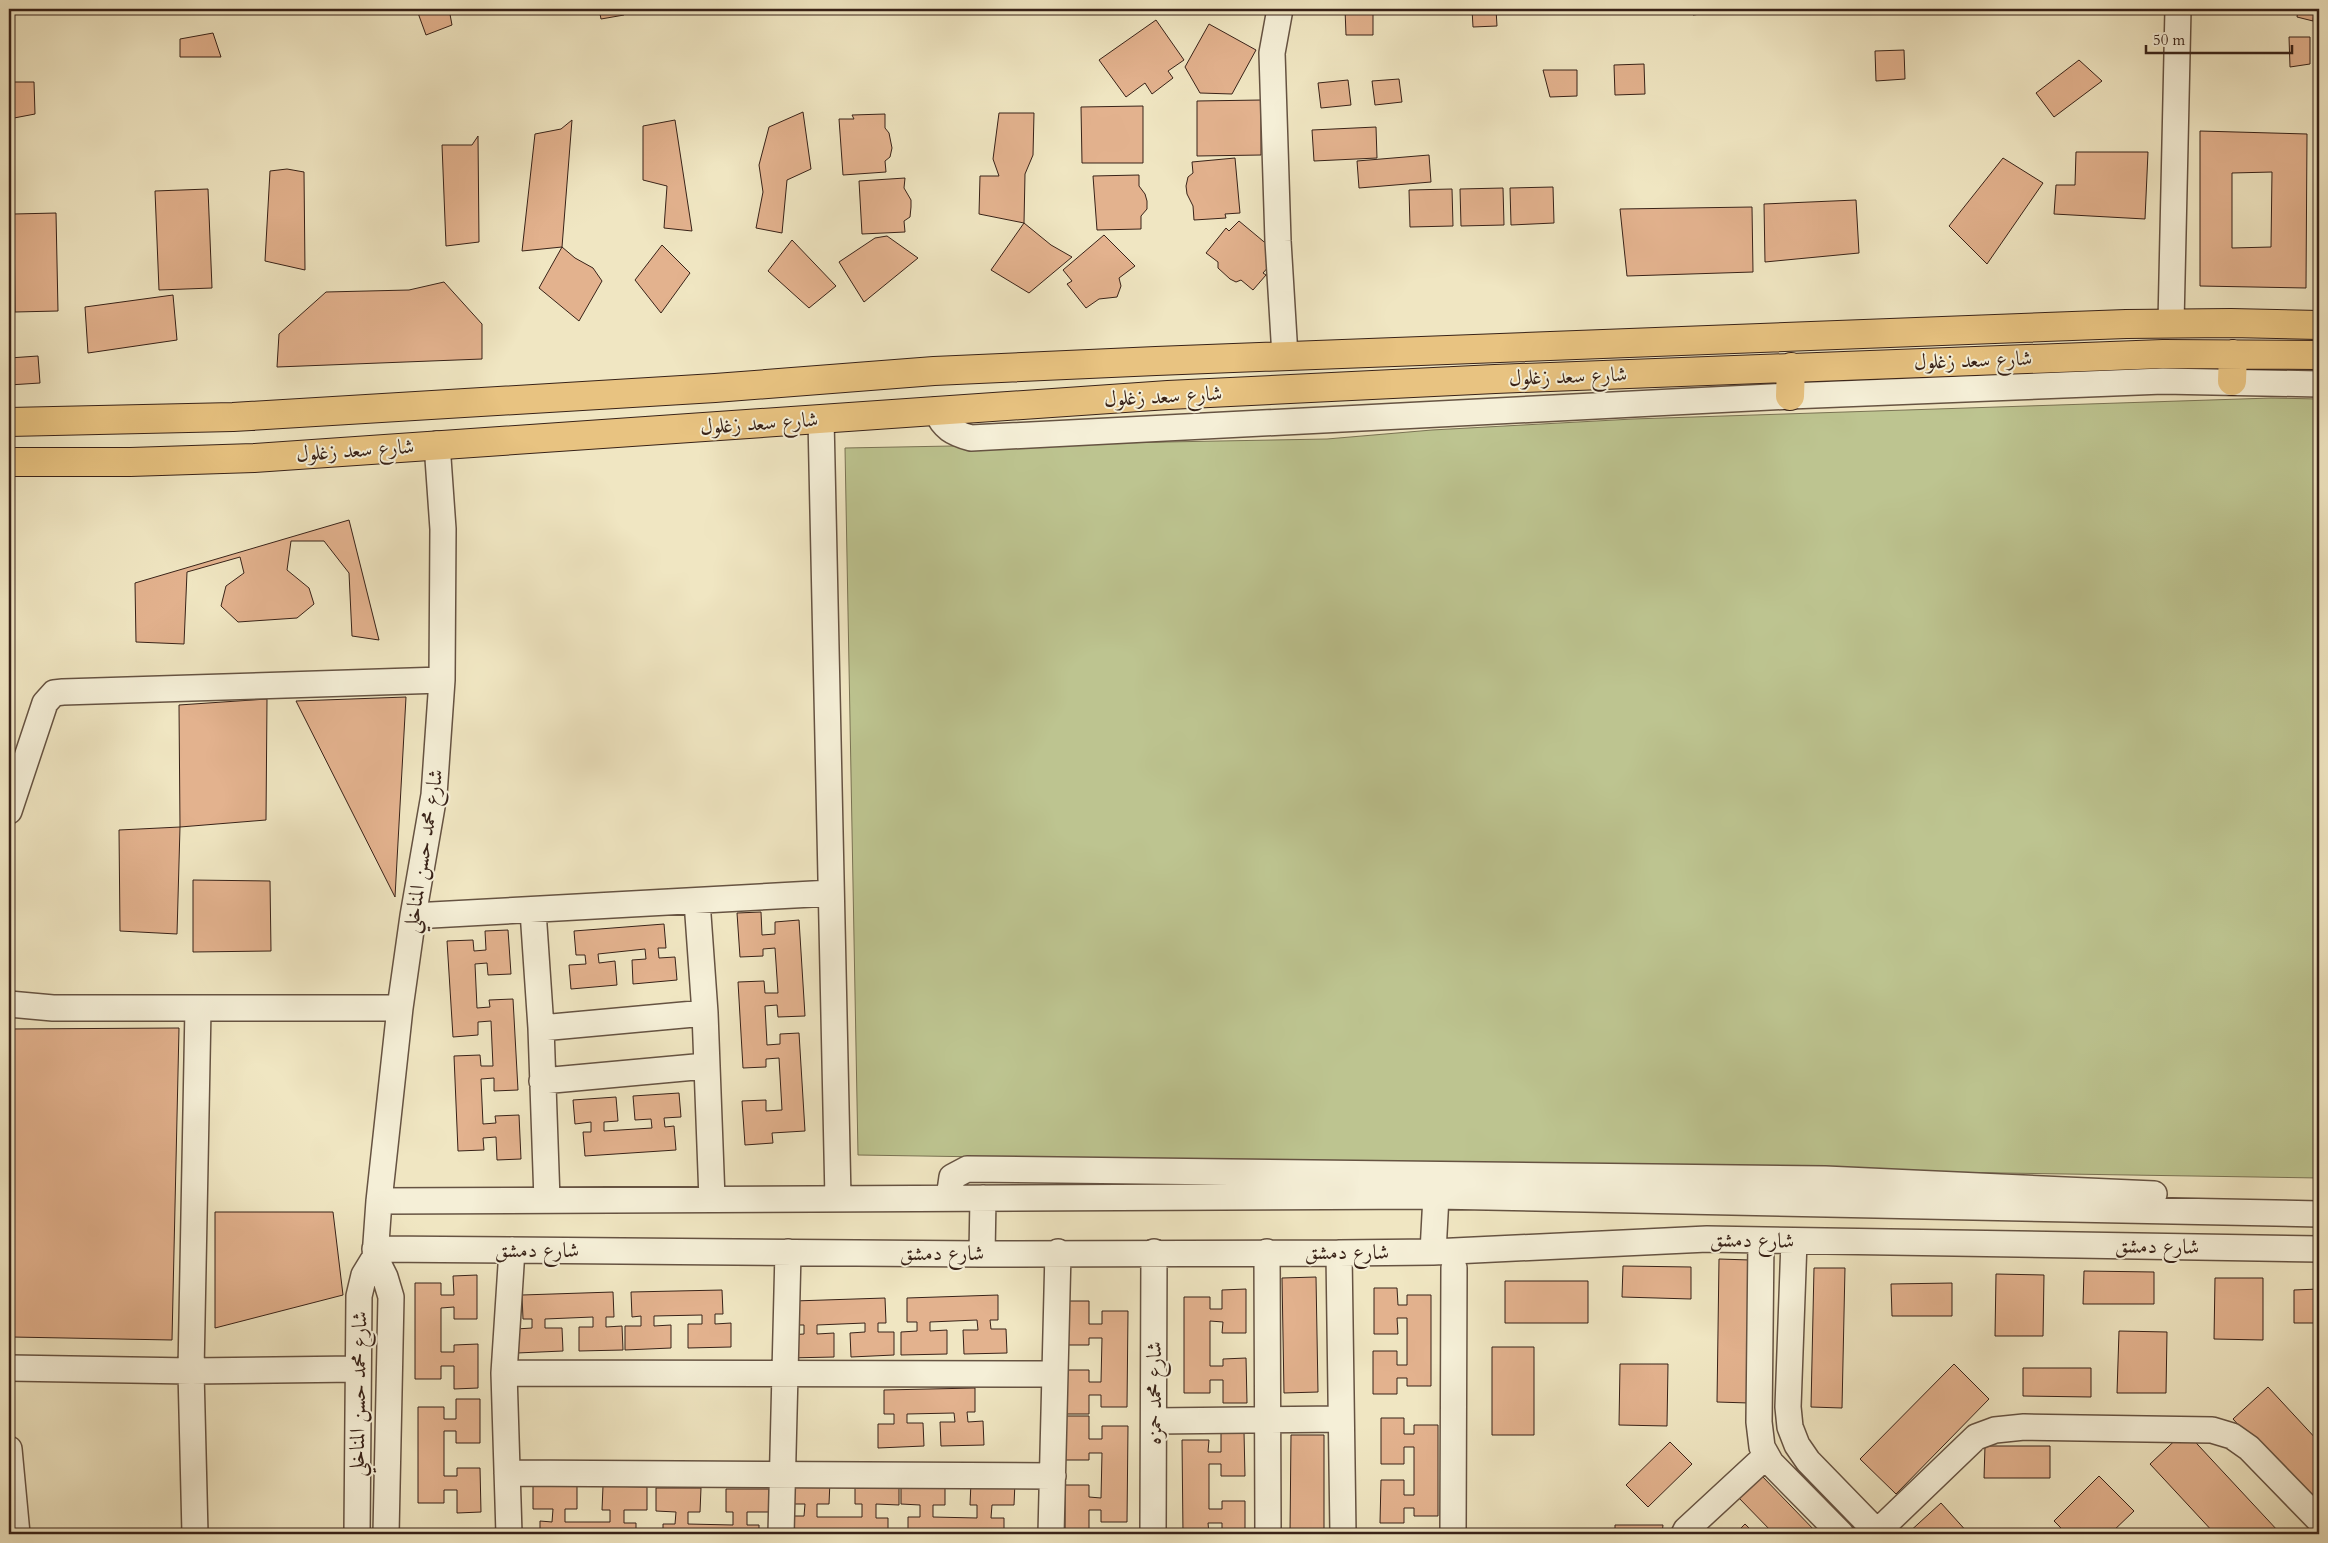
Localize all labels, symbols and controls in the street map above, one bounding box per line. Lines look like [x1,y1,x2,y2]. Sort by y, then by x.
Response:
scale bar [2146,22,2292,54]
text: 50 m [2153,30,2185,50]
street label: شارع سعد زغلول [1913,344,2033,380]
street label: شارع سعد زغلول [1508,360,1628,396]
street label: شارع سعد زغلول [1103,379,1223,417]
street label: شارع سعد زغلول [699,405,819,445]
street label: شارع سعد زغلول [295,432,415,472]
street label: شارع محمد حسن المناخلي [396,767,456,936]
street label: شارع دمشق [1709,1225,1794,1259]
street label: شارع دمشق [2114,1231,2199,1265]
street label: شارع دمشق [495,1236,579,1268]
street label: شارع دمشق [1305,1238,1389,1270]
street label: شارع دمشق [900,1239,984,1271]
street label: شارع محمد حسن المناخلي [343,1311,379,1477]
street label: شارع محمد حمزه [1140,1341,1172,1445]

